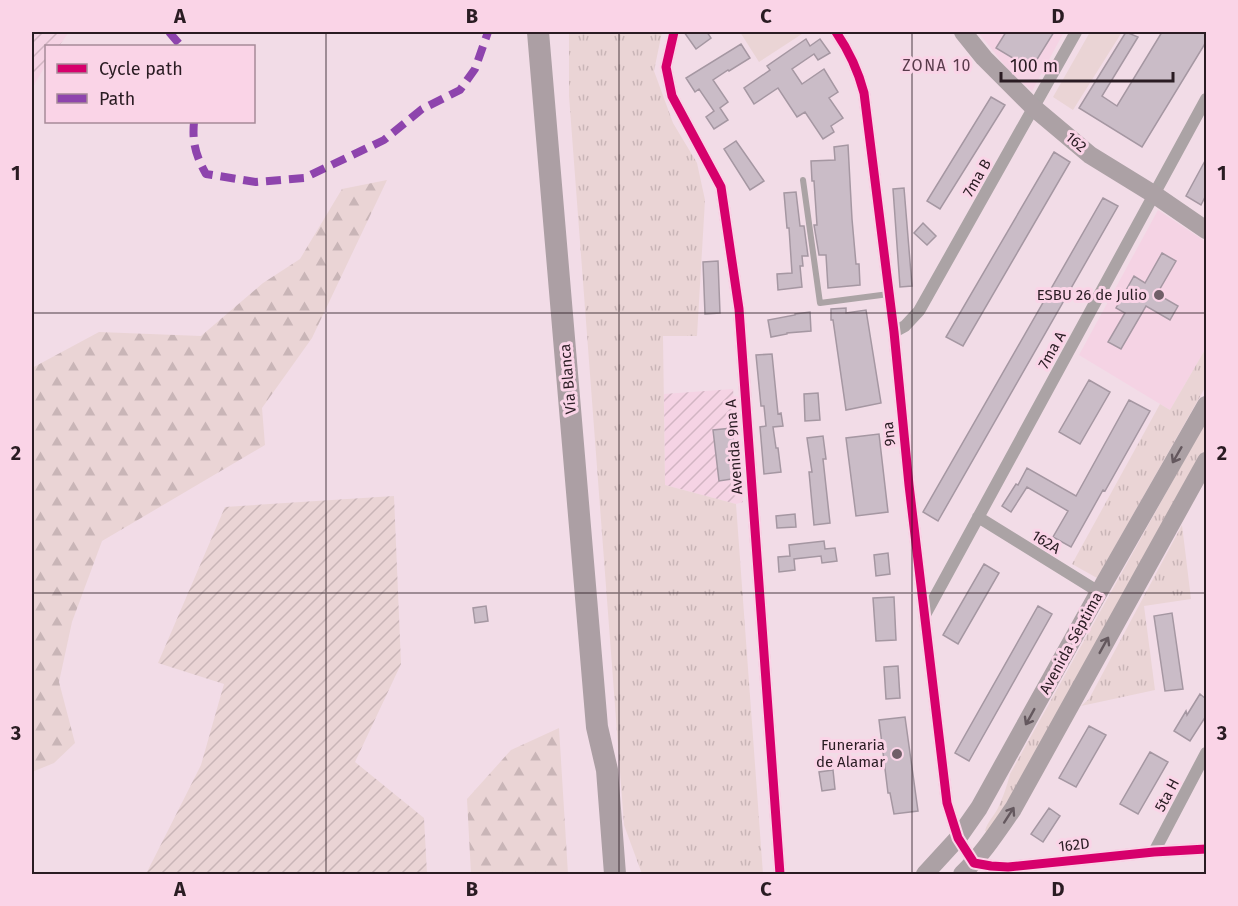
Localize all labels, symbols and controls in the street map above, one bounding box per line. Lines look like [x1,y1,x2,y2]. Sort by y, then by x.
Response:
text: A [173,4,187,28]
text: B [466,4,478,28]
text: C [760,4,772,28]
text: D [1051,4,1065,28]
legend [45,45,255,123]
scale bar [1001,45,1174,83]
text: 100 m [1010,55,1058,77]
district label: ZONA 10 [902,56,972,75]
text: Cycle path [99,58,183,80]
text: Path [99,88,135,110]
street label: 162 [1062,128,1090,156]
street label: 7ma B [959,156,995,200]
text: 1 [11,161,21,185]
text: 1 [1217,161,1227,185]
place label: ESBU 26 de Julio [1037,286,1147,304]
marker: ESBU 26 de Julio [1152,288,1166,302]
street label: 7ma A [1034,328,1070,372]
street label: Vía Blanca [556,343,580,415]
street label: Avenida 9na A [722,398,746,495]
street label: 9na [879,421,899,447]
text: 2 [11,441,21,465]
text: 2 [1217,441,1227,465]
one-way arrow [1171,447,1183,464]
street label: 162A [1028,526,1064,558]
street label: Avenida Séptima [1035,589,1107,697]
one-way arrow [1098,637,1110,654]
one-way arrow [1023,708,1035,725]
text: 3 [10,721,21,745]
text: 3 [1216,721,1227,745]
place label: Funeraria de Alamar [816,736,885,771]
marker: Funeraria de Alamar [890,747,904,761]
street label: 5ta H [1151,775,1183,815]
one-way arrow [1003,807,1015,824]
street label: 162D [1057,834,1091,856]
text: A [173,877,187,901]
text: B [466,877,478,901]
text: C [760,877,772,901]
text: D [1051,877,1065,901]

